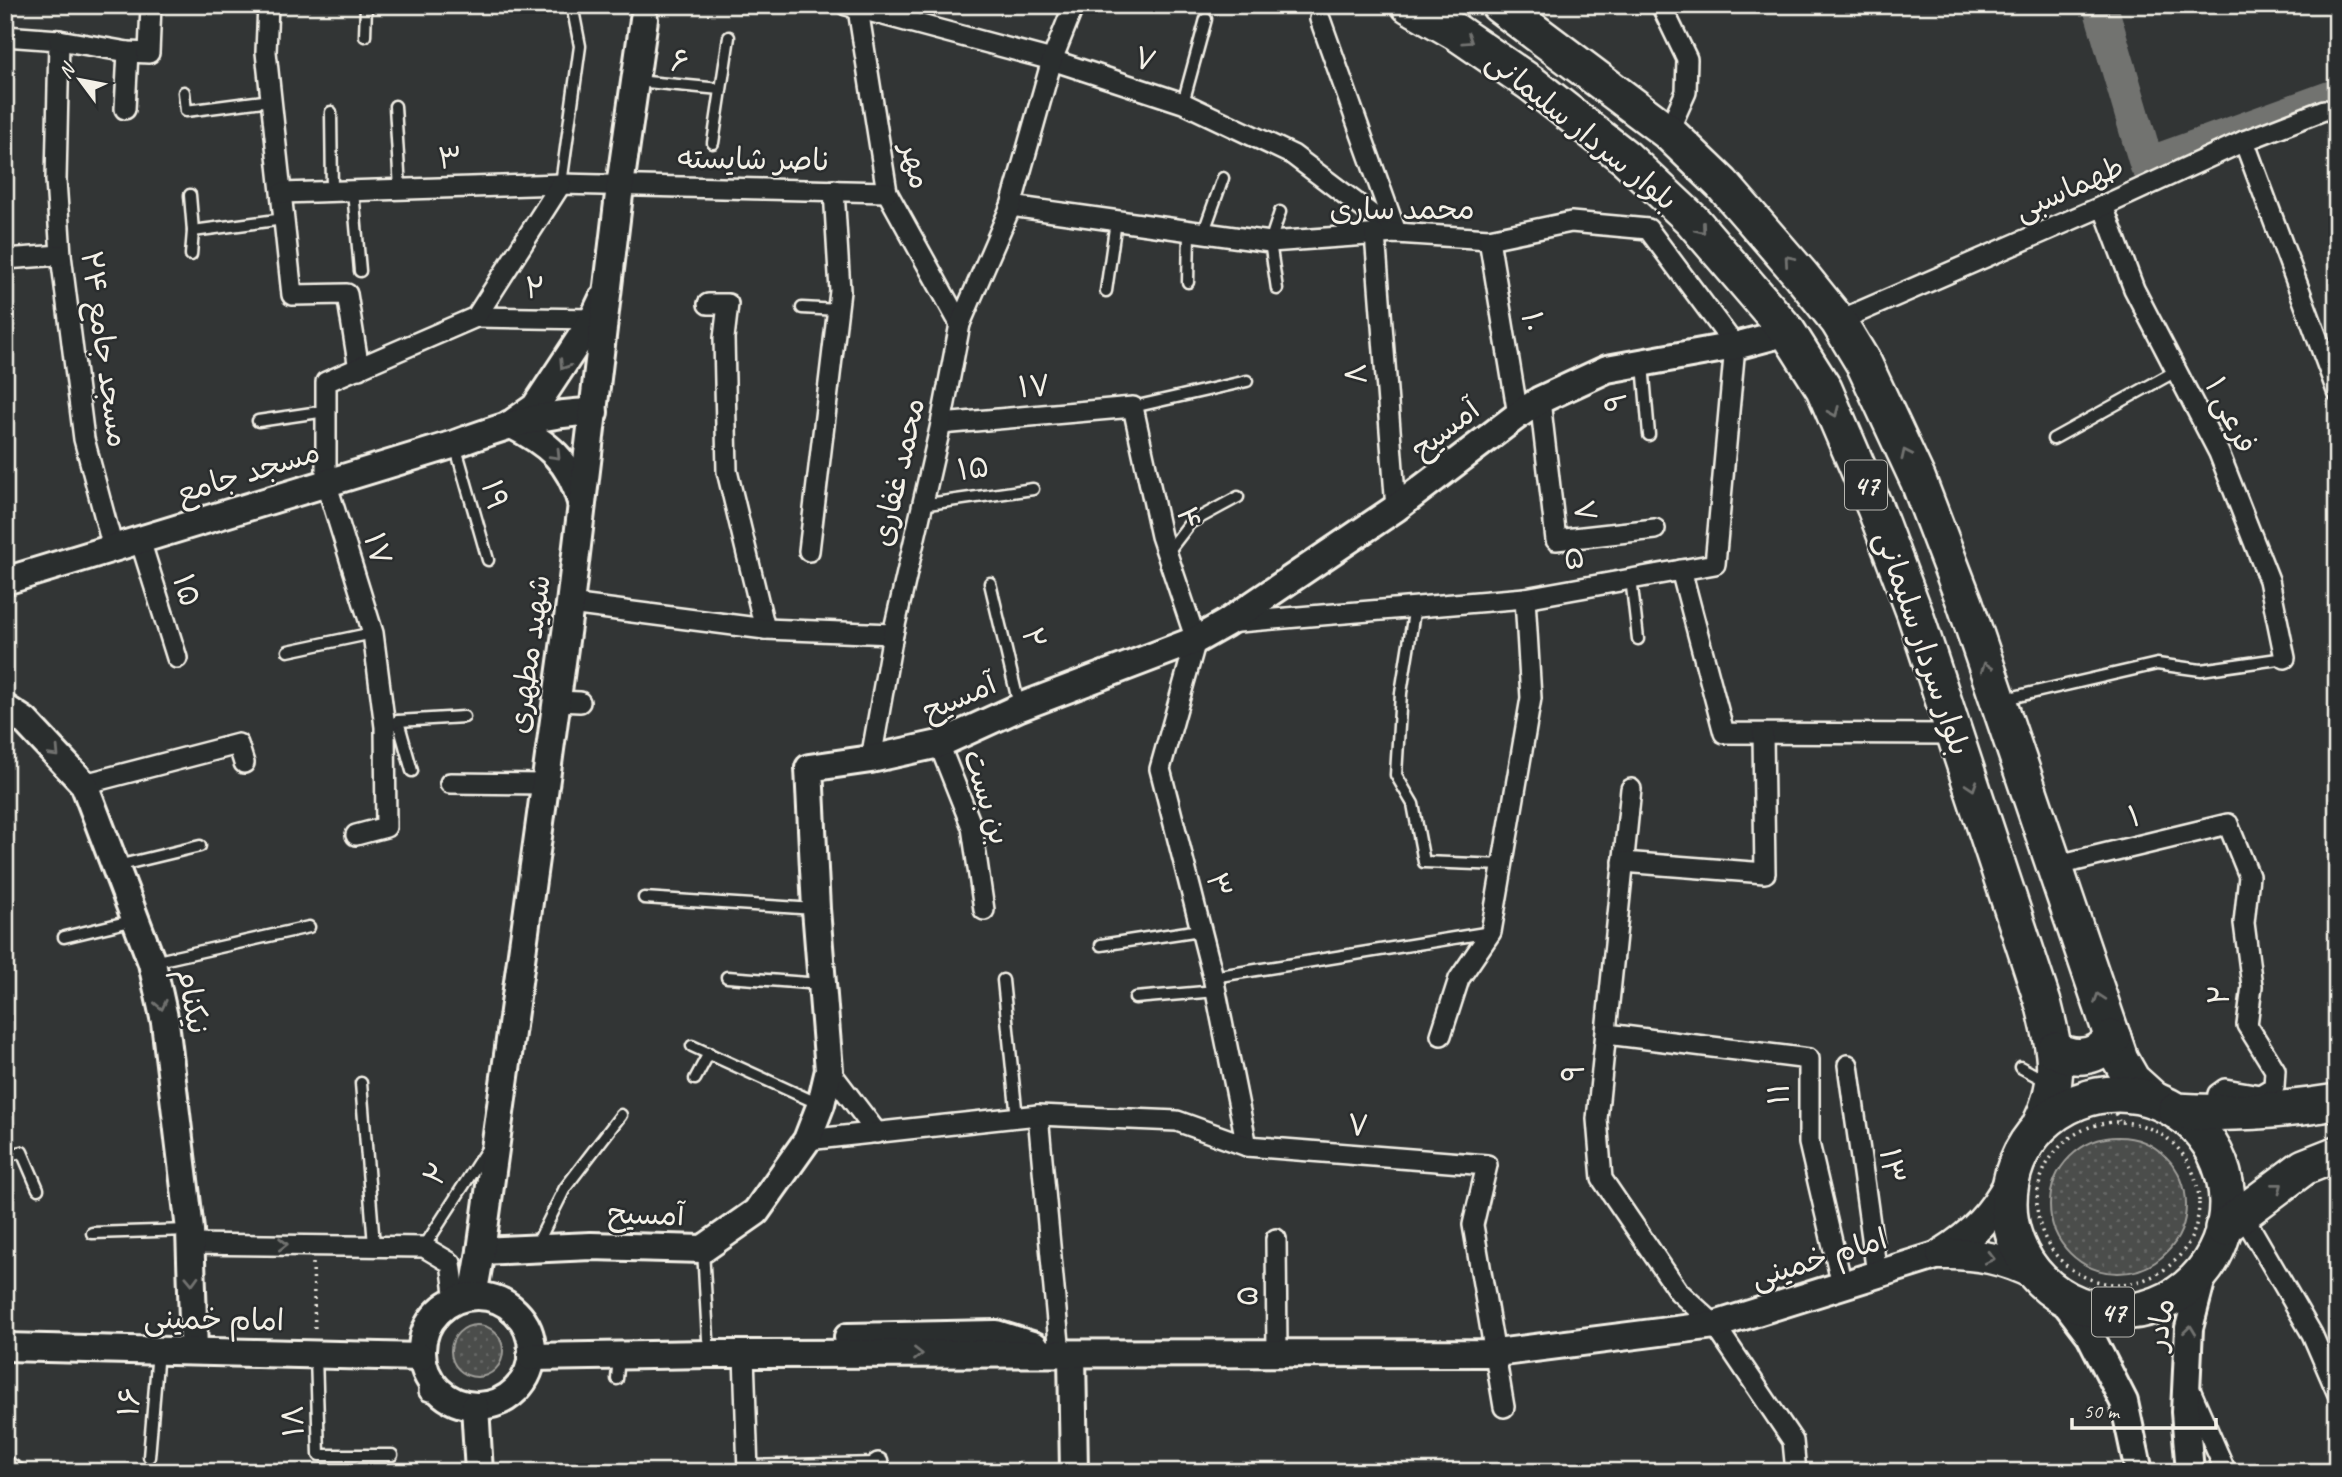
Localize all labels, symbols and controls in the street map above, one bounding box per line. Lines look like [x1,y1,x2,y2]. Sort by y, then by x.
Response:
one-way arrow [1460,32,1473,44]
street label: ۷ [1129,38,1161,80]
street label: ۶ [669,41,691,81]
street label: بلوار سردار سلیمانی [1479,41,1685,219]
north arrow [46,46,116,116]
text: N [53,57,81,83]
street label: مهر [891,136,940,193]
street label: ۳ [437,139,463,177]
street label: ناصر شایسته [677,139,831,179]
street label: طهماسبی [2008,147,2130,229]
street label: محمد ساری [1329,190,1475,228]
one-way arrow [1693,221,1705,234]
street label: ۲۴ مسجد جامع [69,248,138,450]
one-way arrow [1785,255,1797,268]
street label: ۲ [525,269,545,307]
street label: ۱۰ [1513,309,1553,335]
one-way arrow [559,357,572,370]
street label: ۸ [1336,362,1376,386]
street label: ۱۷ [1016,366,1052,406]
street label: فرعی ۱ [2196,371,2266,459]
street label: آمسیح [1403,389,1489,468]
street label: ۹ [1596,391,1636,413]
street label: محمد غفاری [862,394,934,550]
one-way arrow [1826,405,1840,417]
street label: مسجد جامع [172,432,325,515]
one-way arrow [547,447,560,460]
street label: ۱۵ [955,447,991,489]
one-way arrow [1900,449,1914,461]
road number: 47 [1845,461,1887,510]
street label: ۱۹ [473,475,517,515]
street label: ۷ [1564,497,1606,525]
street label: ۴ [1168,502,1210,534]
street label: بلوار سردار سلیمانی [1867,526,1979,760]
street label: ۱۷ [355,528,401,570]
street label: ۵ [1560,537,1588,579]
street label: ۱۵ [164,569,210,611]
street label: شهید مطهری [499,572,559,736]
street label: ۲ [1013,624,1055,652]
one-way arrow [1980,661,1994,673]
street label: آمسیح [916,664,1004,730]
one-way arrow [47,745,60,758]
street label: بن بست [955,745,1019,849]
one-way arrow [1964,780,1978,792]
street label: ۱ [2124,796,2144,836]
street label: ۳ [1198,868,1240,902]
street label: نیکنام [165,965,217,1038]
street label: ۲ [2199,984,2239,1006]
one-way arrow [2093,992,2107,1005]
one-way arrow [153,999,168,1011]
street label: ۹ [1553,1061,1593,1085]
street label: ۱۱ [1760,1083,1798,1105]
street label: ۷ [1346,1105,1370,1145]
street label: ۱۳ [1871,1146,1913,1186]
street label: ۲ [415,1155,457,1193]
one-way arrow [2270,1183,2283,1196]
street label: آمسیح [607,1194,687,1235]
street label: امام خمینی [1746,1219,1893,1300]
one-way arrow [278,1237,289,1252]
one-way arrow [1983,1249,1995,1264]
one-way arrow [184,1274,199,1285]
street label: ۵ [1228,1285,1266,1307]
road number: 47 [2092,1288,2134,1336]
street label: مادر [2137,1295,2183,1355]
street label: امام خمینی [143,1299,285,1342]
one-way arrow [2183,1325,2198,1336]
one-way arrow [913,1346,924,1362]
street label: ۱۶ [109,1386,149,1418]
scale bar [2072,1386,2216,1430]
text: 50 m [2083,1398,2121,1424]
street label: ۱۸ [273,1404,313,1438]

